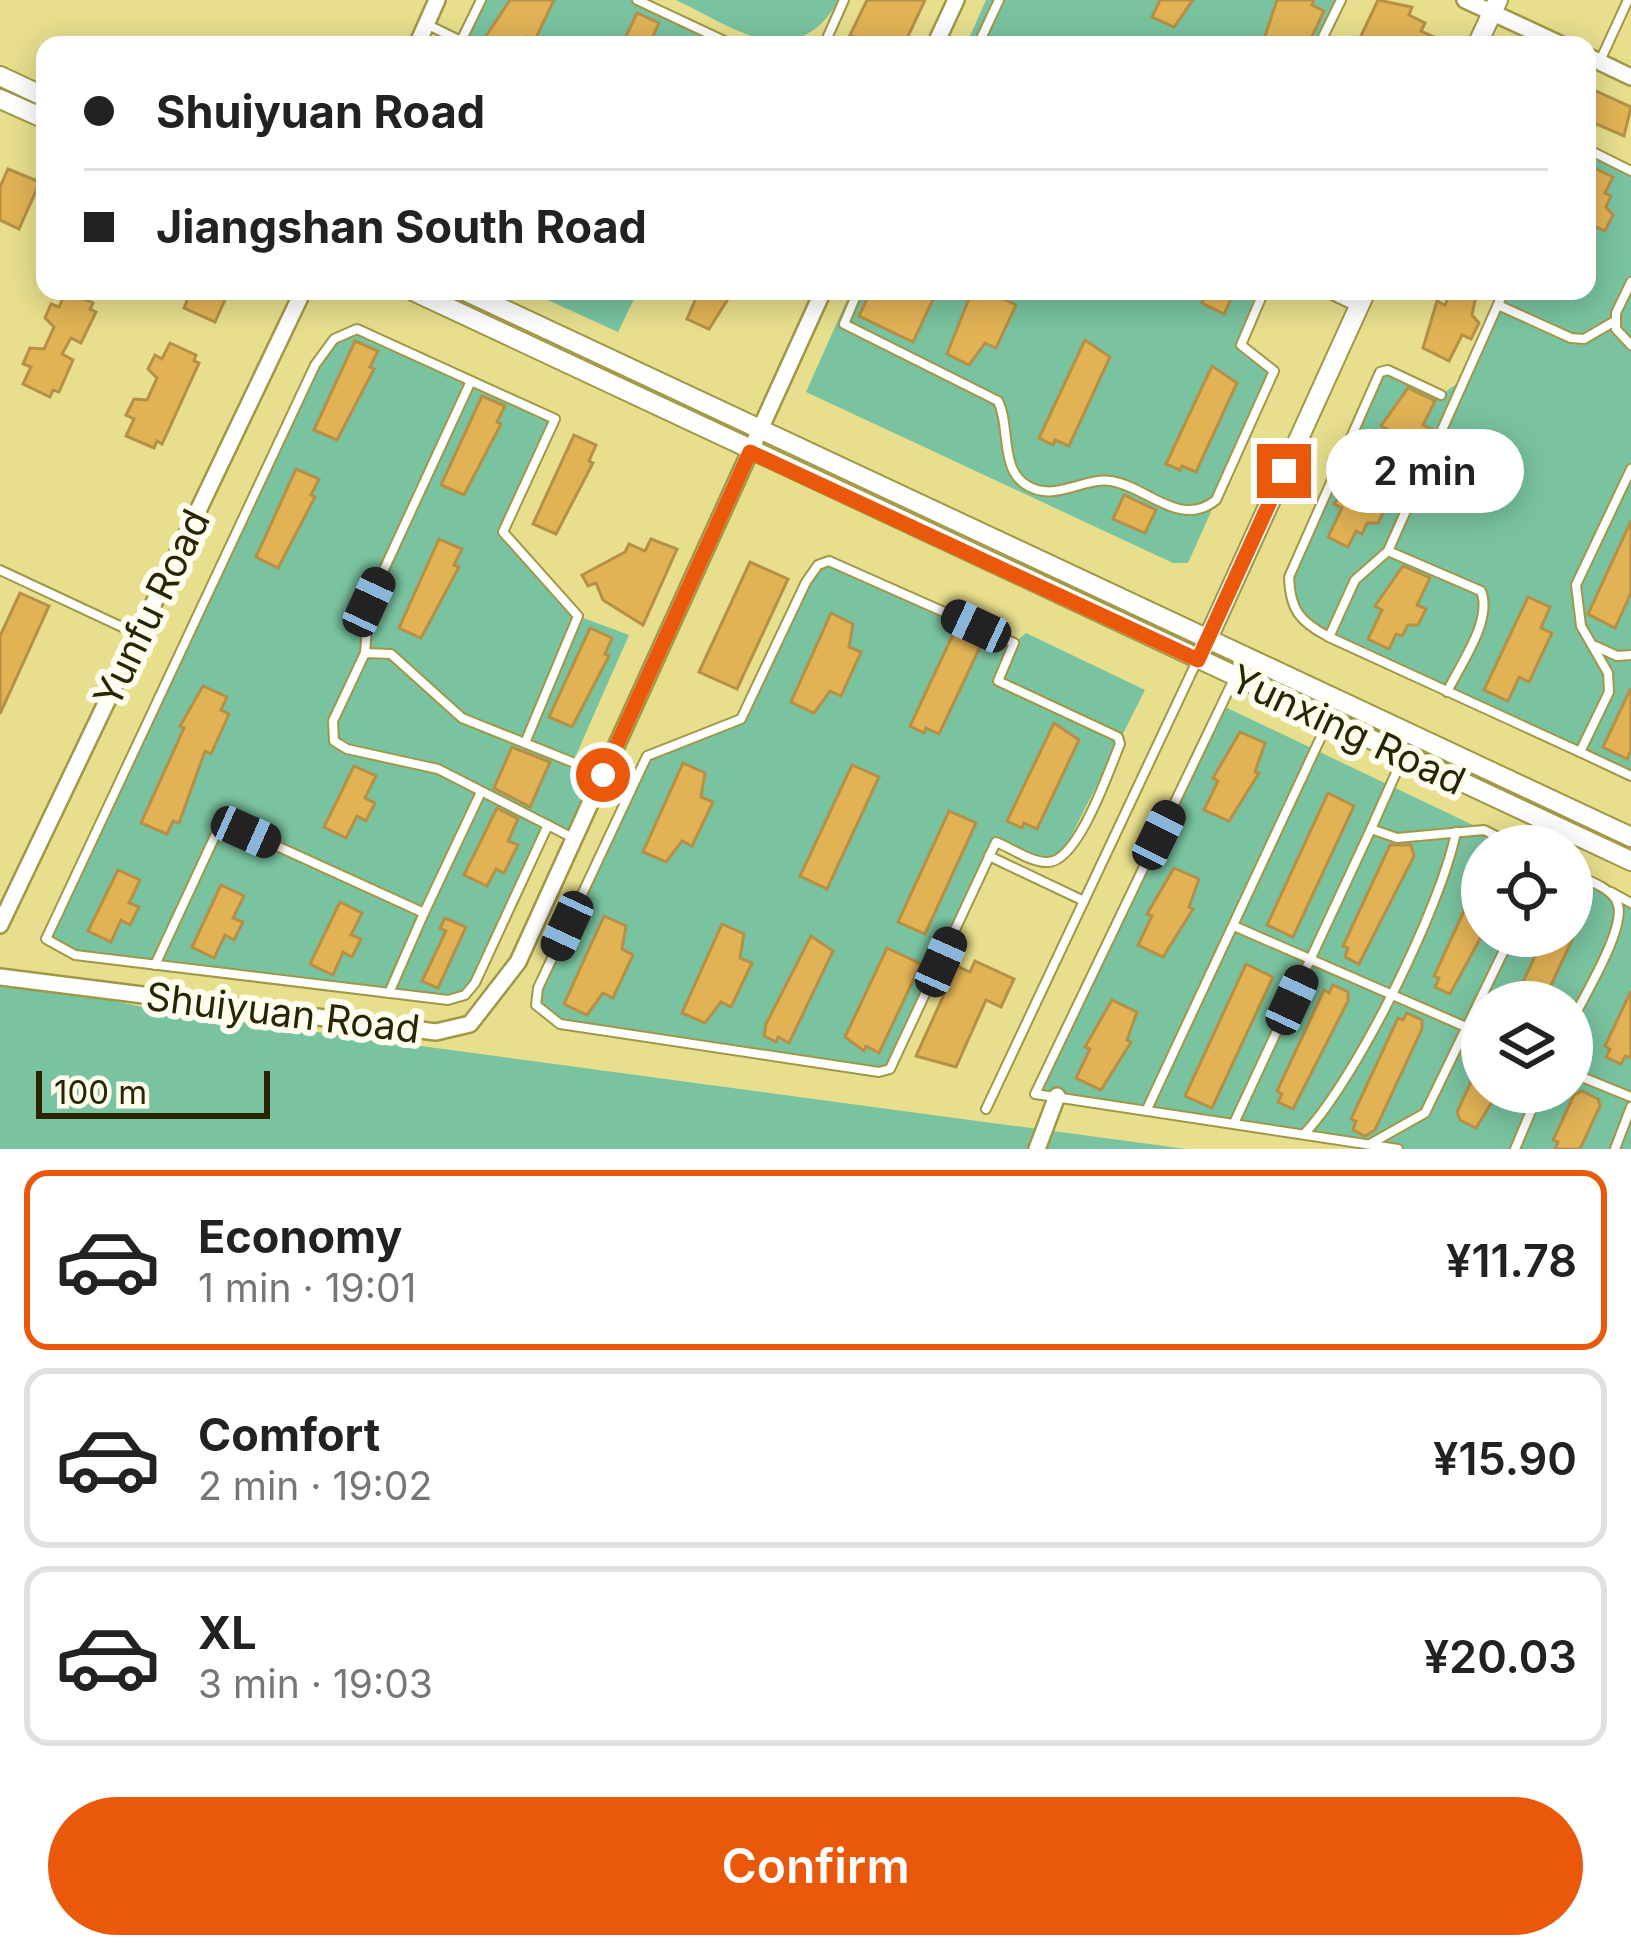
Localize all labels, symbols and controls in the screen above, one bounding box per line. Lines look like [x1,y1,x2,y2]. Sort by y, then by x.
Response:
text: Shuiyuan Road [156,84,485,139]
text: Jiangshan South Road [156,199,647,254]
callout: 2 min [1326,429,1524,513]
route end [1257,444,1311,498]
text: 2 min [1373,447,1477,494]
street label: Yunfu Road [83,502,219,714]
car [337,562,401,642]
car [936,594,1016,658]
street label: Yunxing Road [1223,654,1473,804]
route start [576,748,630,802]
car [1127,795,1191,875]
car [206,801,286,863]
map controls [1461,825,1593,1113]
button: locate [1461,825,1593,957]
car [535,886,599,966]
car [910,922,972,1002]
car [1260,960,1324,1040]
street label: Shuiyuan Road [143,972,423,1052]
button: layers [1461,981,1593,1113]
scale bar [36,1065,270,1118]
text: 100 m [54,1072,147,1112]
icon: car [54,1206,162,1314]
text: Economy [198,1209,402,1264]
text: ¥11.78 [1446,1233,1577,1288]
text: 1 min · 19:01 [198,1264,416,1311]
icon: car [54,1404,162,1512]
text: Comfort [198,1407,380,1462]
text: ¥15.90 [1433,1431,1577,1486]
text: 2 min · 19:02 [198,1462,432,1509]
icon: car [54,1602,162,1710]
text: XL [198,1605,257,1660]
text: ¥20.03 [1424,1629,1577,1684]
text: 3 min · 19:03 [198,1660,433,1707]
button: Confirm [48,1797,1583,1935]

